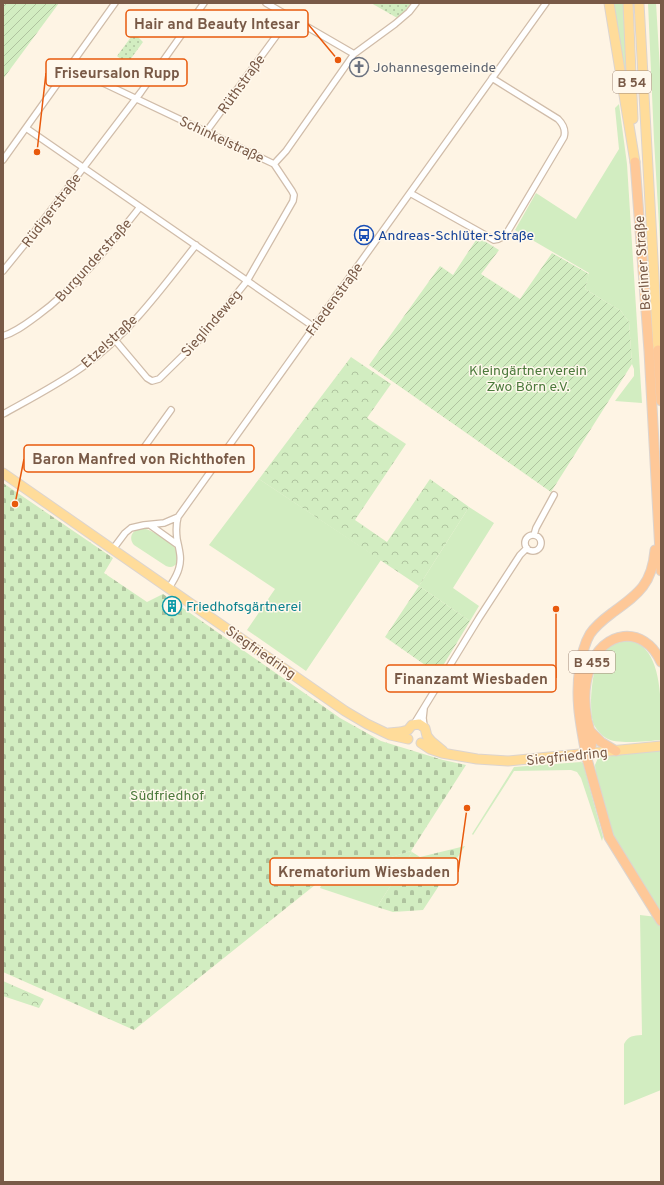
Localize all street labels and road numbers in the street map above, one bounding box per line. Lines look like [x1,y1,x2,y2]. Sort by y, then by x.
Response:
street label: Rüthstraße [215,52,269,118]
road number: B 54 [613,71,651,93]
street label: Schinkelstraße [176,113,266,167]
street label: Rüdigerstraße [19,171,86,251]
street label: Berliner Straße [632,215,655,311]
street label: Burgunderstraße [52,216,136,306]
street label: Friedenstraße [303,260,367,340]
street label: Sieglindeweg [178,287,246,361]
street label: Etzelstraße [78,312,142,372]
street label: Siegfriedring [222,623,299,684]
road number: B 455 [569,651,615,673]
street label: Siegfriedring [526,745,609,770]

